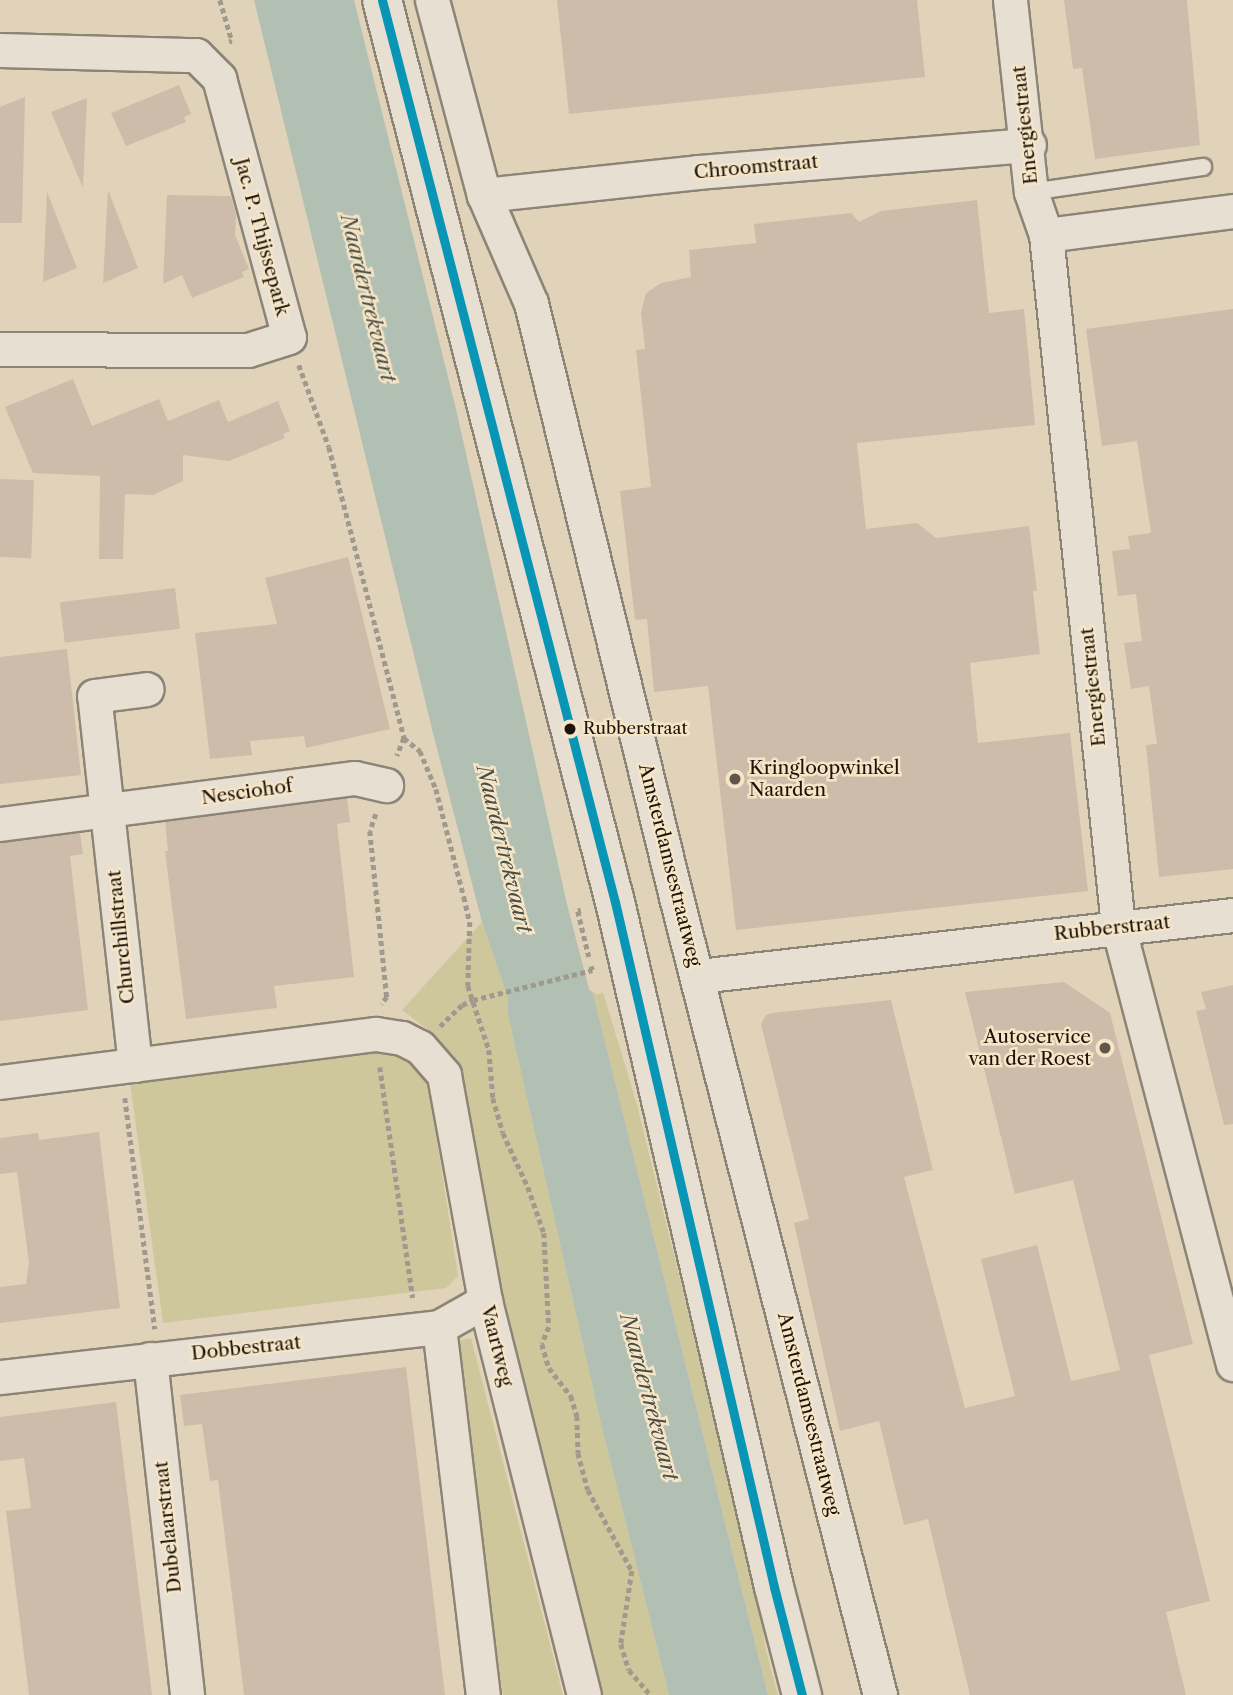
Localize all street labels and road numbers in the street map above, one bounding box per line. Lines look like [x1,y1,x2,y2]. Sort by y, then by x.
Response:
street label: Energiestraat [1007,64,1043,186]
street label: Chroomstraat [693,150,819,184]
street label: Jac. P. Thijssepark [230,155,294,319]
street label: Energiestraat [1075,626,1111,748]
street label: Amsterdamsestraatweg [634,761,706,969]
street label: Nesciohof [200,774,294,810]
street label: Churchillstraat [103,869,139,1005]
street label: Rubberstraat [1053,911,1171,945]
street label: Vaartweg [476,1303,518,1389]
street label: Amsterdamsestraatweg [773,1310,845,1518]
street label: Dobbestraat [190,1331,302,1365]
street label: Dubelaarstraat [150,1460,186,1594]

